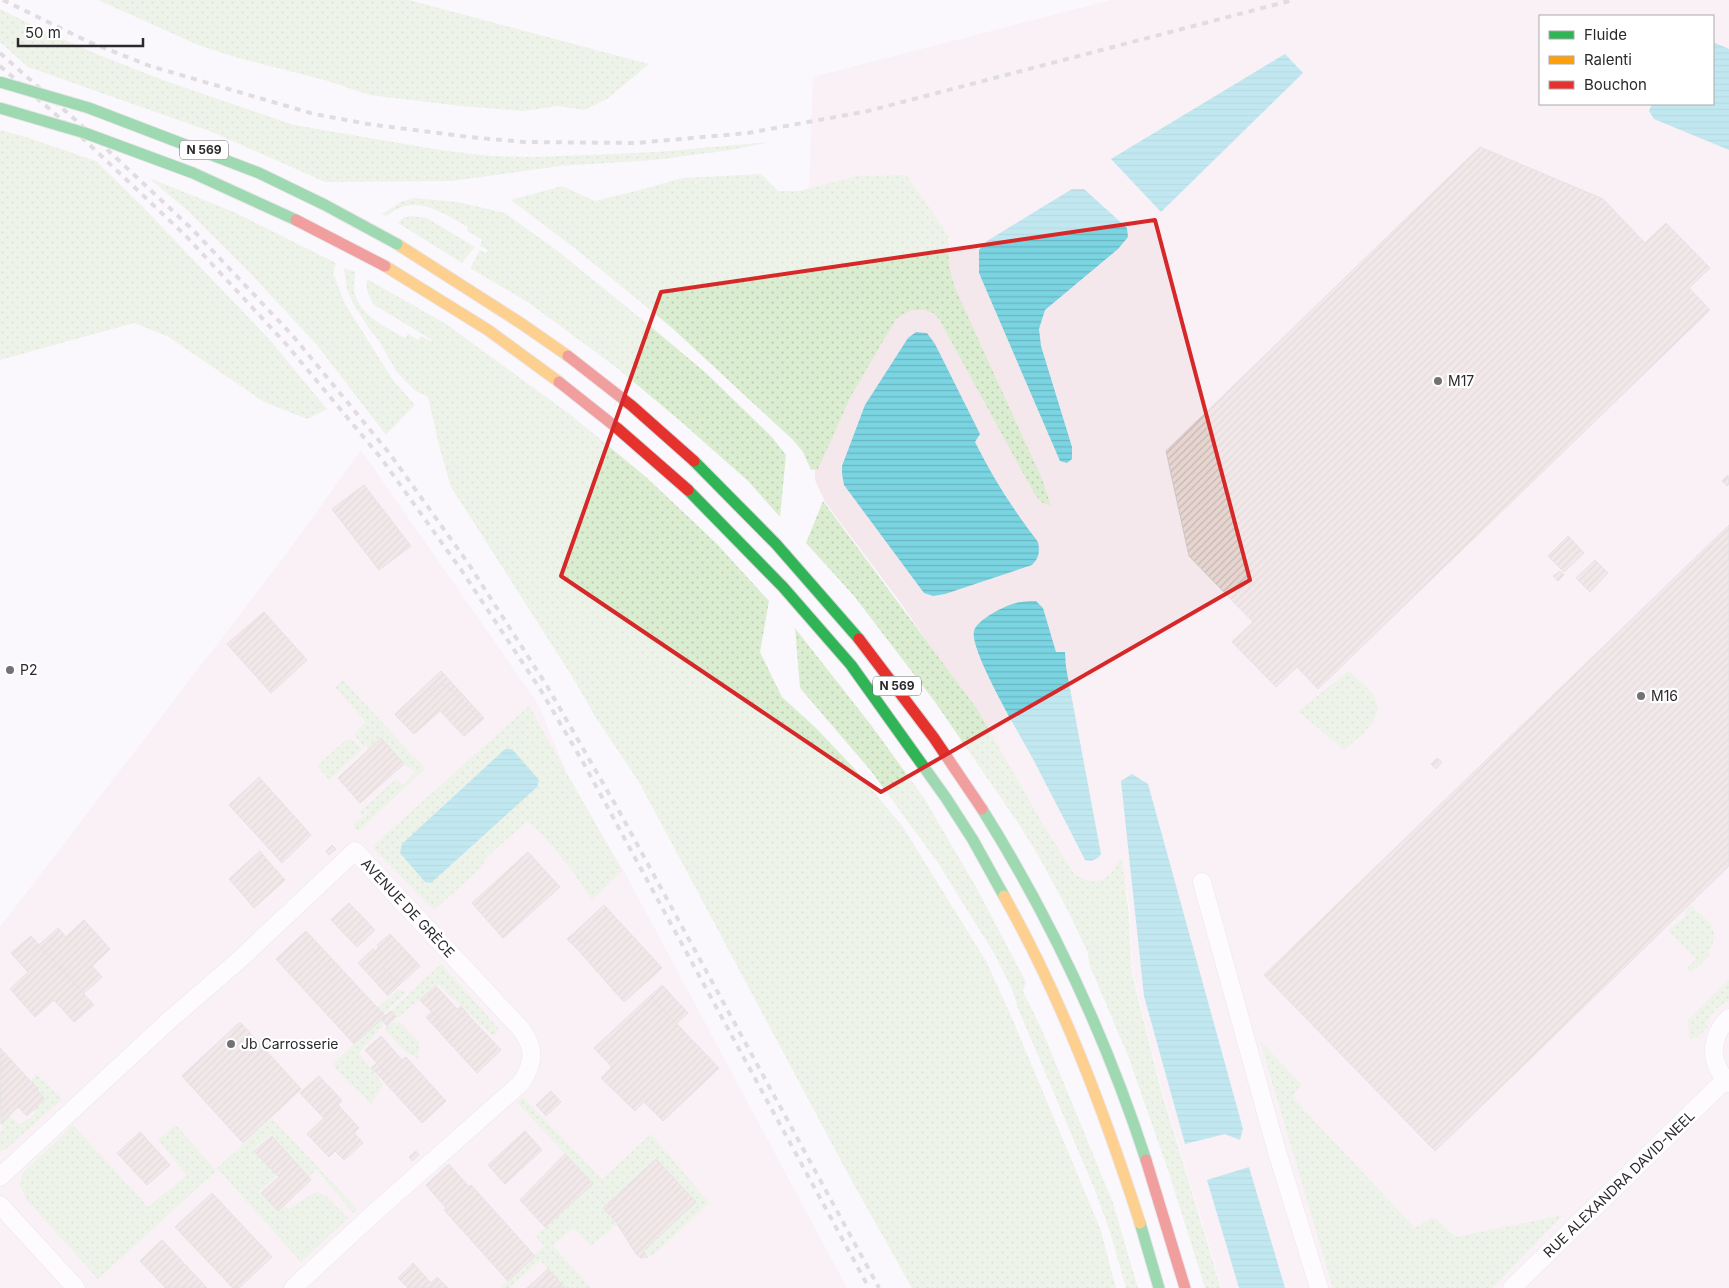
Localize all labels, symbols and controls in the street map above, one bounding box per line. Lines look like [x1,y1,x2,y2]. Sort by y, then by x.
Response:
scale bar [18,15,142,47]
legend [1539,15,1714,105]
text: 50 m [25,23,61,42]
text: Fluide [1584,25,1627,44]
text: Ralenti [1584,50,1632,69]
text: Bouchon [1584,75,1647,94]
road number: N 569 [180,140,228,160]
place label: M17 [1448,372,1474,389]
marker: M17 [1432,375,1444,387]
place label: P2 [20,661,37,678]
marker: P2 [4,664,16,676]
road number: N 569 [873,676,921,696]
place label: M16 [1651,687,1678,704]
marker: M16 [1635,690,1647,702]
street label: AVENUE DE GRÈCE [358,855,459,961]
place label: Jb Carrosserie [241,1035,339,1052]
marker: Jb Carrosserie [225,1038,237,1050]
street label: RUE ALEXANDRA DAVID-NEEL [1539,1107,1698,1261]

